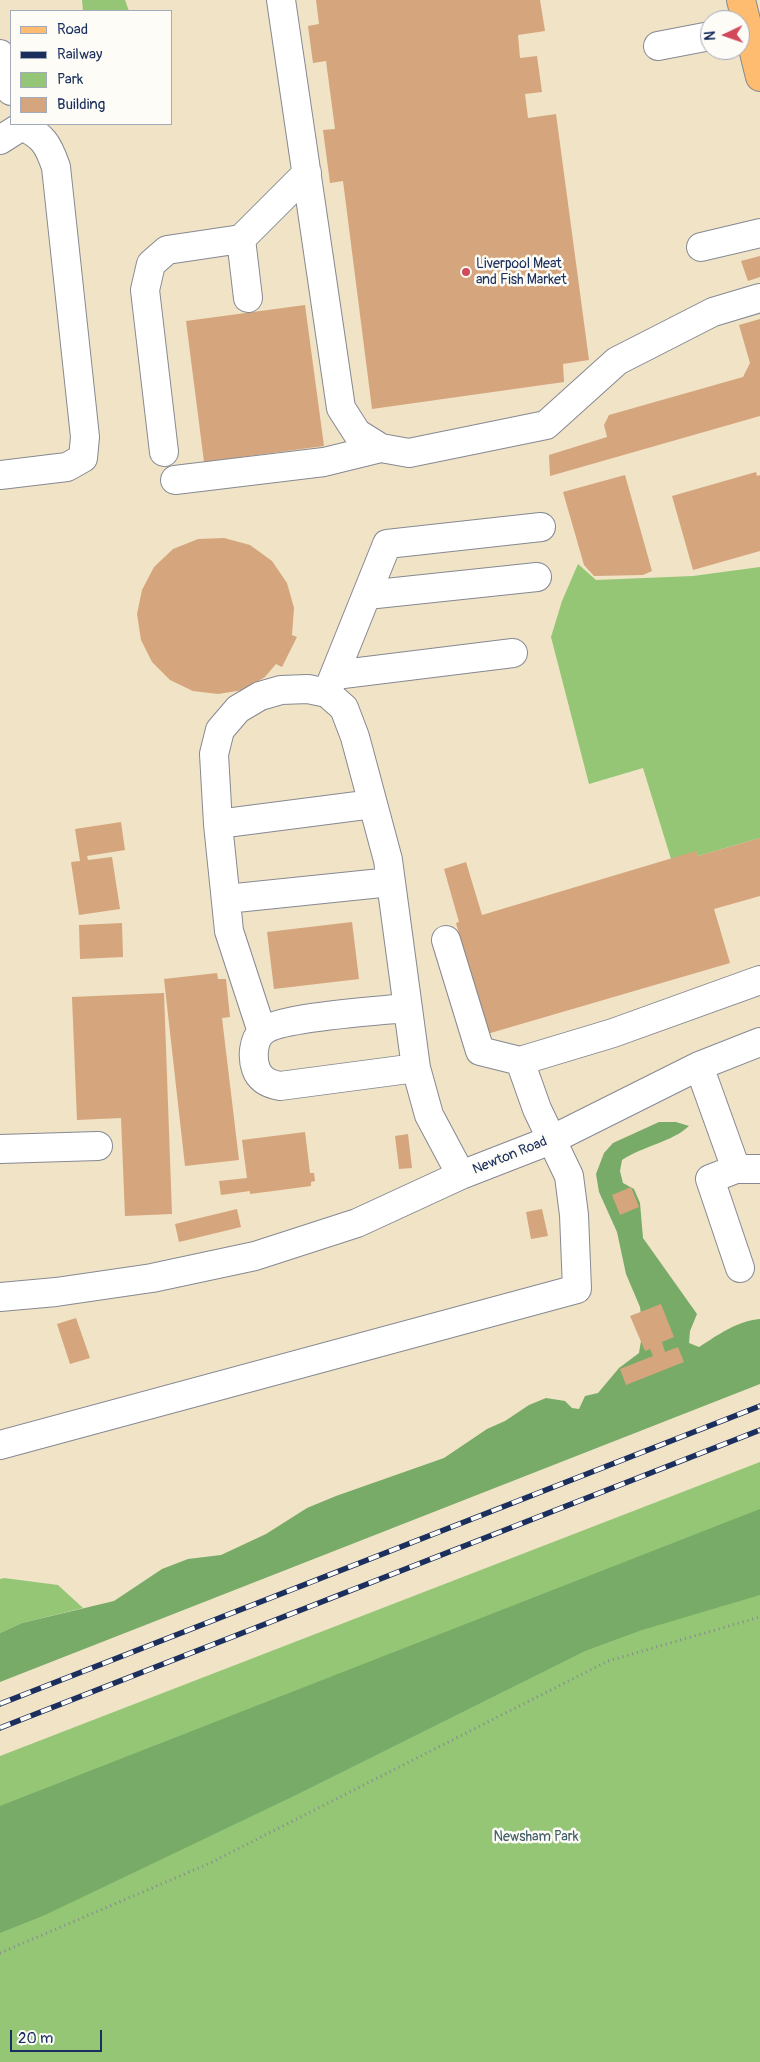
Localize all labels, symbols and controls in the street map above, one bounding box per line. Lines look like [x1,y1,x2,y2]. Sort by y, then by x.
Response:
legend [10,10,172,125]
north arrow [700,10,750,60]
text: Road [57,20,88,39]
text: N [702,31,719,41]
text: Railway [57,45,102,64]
text: Park [57,70,83,89]
text: Building [57,95,105,114]
place label: Liverpool Meat and Fish Market [476,256,567,288]
marker: Liverpool Meat and Fish Market [460,266,472,278]
street label: Newton Road [470,1133,550,1179]
park label: Newsham Park [493,1829,579,1845]
scale bar [12,2020,105,2052]
text: 20 m [18,2029,53,2048]

